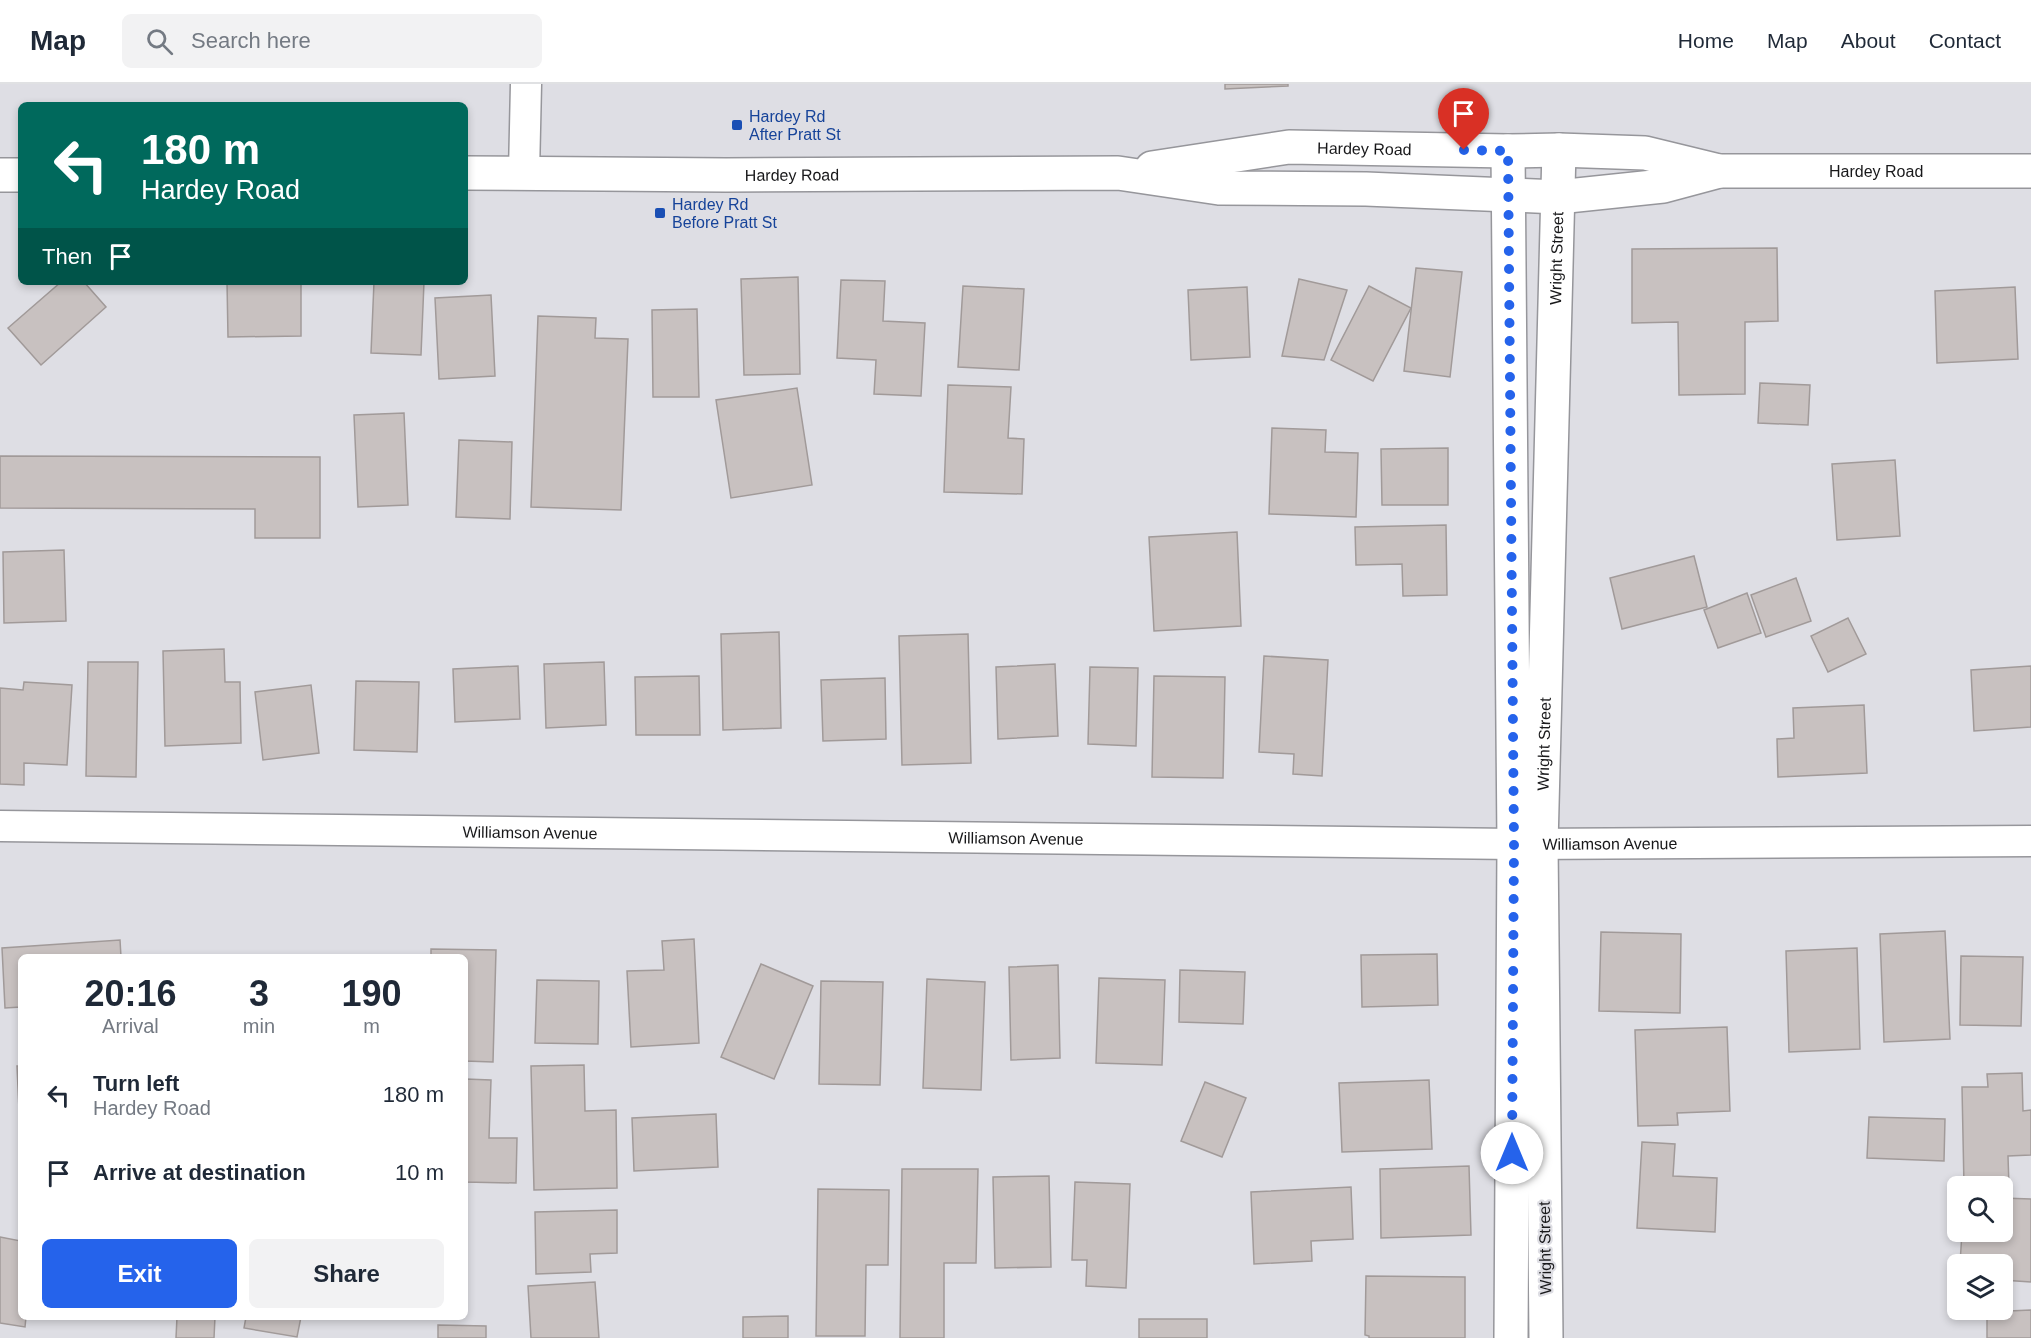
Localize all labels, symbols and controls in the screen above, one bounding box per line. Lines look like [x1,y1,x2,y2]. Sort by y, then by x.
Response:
search box [122,14,542,68]
text: Map [30,25,86,56]
icon: search [143,25,176,58]
text: Search here [191,28,311,53]
text: Home [1678,29,1734,52]
text: Map [1767,29,1808,52]
text: About [1841,29,1896,52]
text: Contact [1929,29,2001,52]
pin [1438,88,1489,150]
icon: arrive [1447,97,1480,130]
place label: Hardey Rd After Pratt St [749,108,841,143]
marker: Hardey Rd After Pratt St [730,118,744,132]
icon: left [42,126,120,204]
text: 180 m [141,126,260,173]
street label: Hardey Road [1317,139,1412,158]
street label: Hardey Road [1829,163,1923,180]
street label: Hardey Road [745,166,839,183]
text: Hardey Road [141,175,300,205]
place label: Hardey Rd Before Pratt St [672,196,777,231]
marker: Hardey Rd Before Pratt St [653,206,667,220]
street label: Wright Street [1546,211,1566,305]
icon: arrive [104,240,137,273]
text: Then [42,244,92,269]
street label: Wright Street [1534,697,1553,791]
street label: Williamson Avenue [462,823,598,842]
street label: Williamson Avenue [948,829,1084,847]
street label: Williamson Avenue [1542,835,1678,852]
text: 20:16 [84,973,176,1014]
text: 3 [249,973,269,1014]
text: 190 [341,973,402,1014]
text: Arrival [102,1015,159,1037]
text: min [243,1015,275,1037]
text: m [363,1015,380,1037]
text: Turn left [93,1071,179,1096]
icon: left [42,1079,75,1112]
text: 180 m [383,1082,444,1107]
text: Hardey Road [93,1097,211,1119]
position arrow [1480,1121,1544,1185]
icon: arrive [42,1157,75,1190]
text: Arrive at destination [93,1160,306,1185]
text: 10 m [395,1160,444,1185]
map controls [1947,1176,2013,1320]
button: search [1947,1176,2013,1242]
street label: Wright Street [1536,1201,1554,1295]
button: Exit [42,1239,237,1308]
button: Share [249,1239,444,1308]
button: layers [1947,1254,2013,1320]

